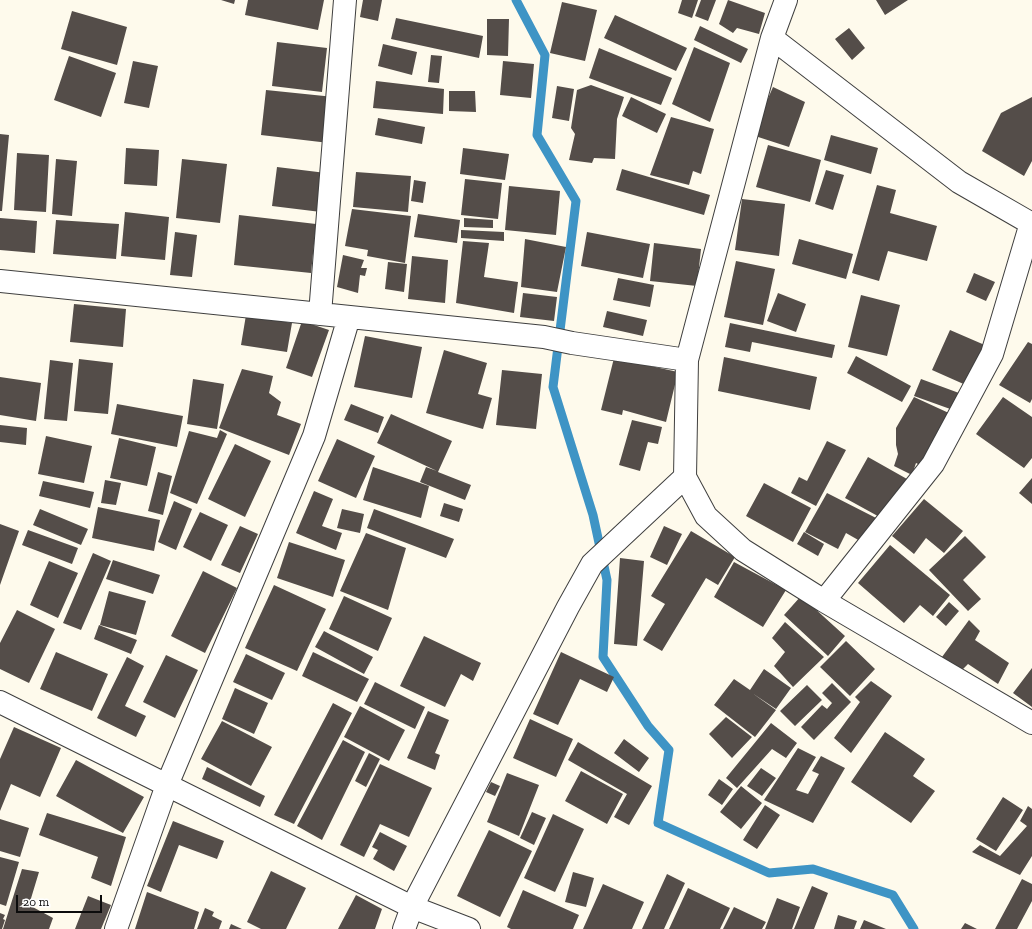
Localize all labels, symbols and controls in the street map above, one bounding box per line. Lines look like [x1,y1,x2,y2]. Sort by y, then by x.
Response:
scale bar [18,887,104,913]
text: 20 m [23,895,49,909]

